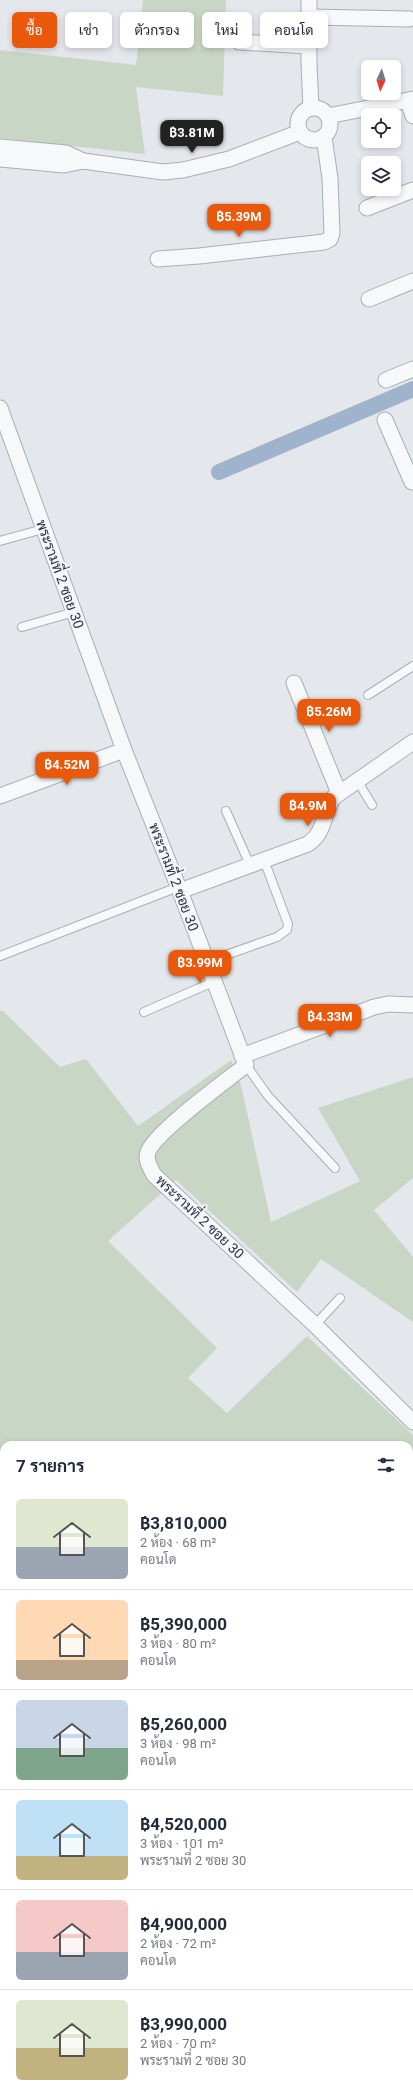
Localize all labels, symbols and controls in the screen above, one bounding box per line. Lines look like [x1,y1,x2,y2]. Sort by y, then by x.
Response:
chip: ซื้อ [12,12,57,48]
chip: เช่า [65,12,112,48]
chip: ตัวกรอง [120,12,194,48]
chip: ใหม่ [202,12,252,48]
chip: คอนโด [260,12,328,48]
north arrow [361,60,401,100]
map controls [361,60,401,196]
button: locate [361,108,401,148]
pin: ฿3.81M [159,120,225,154]
text: ฿3.81M [169,125,215,140]
button: layers [361,156,401,196]
pin: ฿5.39M [206,204,272,238]
text: ฿5.39M [216,209,262,224]
street label: พระรามที่ 2 ซอย 30 [33,516,91,631]
pin: ฿5.26M [296,699,362,733]
text: ฿5.26M [306,704,352,719]
pin: ฿4.52M [34,752,100,786]
text: ฿4.52M [44,757,90,772]
pin: ฿4.9M [280,793,336,827]
text: ฿4.9M [289,798,327,813]
street label: พระรามที่ 2 ซอย 30 [146,819,206,933]
pin: ฿3.99M [167,950,233,984]
text: ฿3.99M [177,955,223,970]
pin: ฿4.33M [297,1004,363,1038]
text: ฿4.33M [307,1009,353,1024]
street label: พระรามที่ 2 ซอย 30 [153,1169,250,1262]
icon: filters [375,1454,397,1476]
text: 7 รายการ [16,1456,84,1476]
text: ฿3,810,000 [140,1513,227,1533]
icon: home [48,1515,96,1563]
text: 2 ห้อง · 68 m² [140,1535,216,1550]
text: คอนโด [140,1552,176,1567]
text: ฿5,390,000 [140,1614,227,1634]
icon: home [48,1616,96,1664]
text: 3 ห้อง · 80 m² [140,1636,216,1651]
text: คอนโด [140,1653,176,1668]
text: ฿5,260,000 [140,1714,227,1734]
icon: home [48,1716,96,1764]
text: 3 ห้อง · 98 m² [140,1736,216,1751]
text: คอนโด [140,1753,176,1768]
text: ฿4,520,000 [140,1814,227,1834]
icon: home [48,1816,96,1864]
text: 3 ห้อง · 101 m² [140,1836,224,1851]
text: พระรามที่ 2 ซอย 30 [140,1853,246,1868]
text: ฿4,900,000 [140,1914,227,1934]
icon: home [48,1916,96,1964]
text: 2 ห้อง · 72 m² [140,1936,216,1951]
text: คอนโด [140,1953,176,1968]
text: ฿3,990,000 [140,2014,227,2034]
icon: home [48,2016,96,2064]
text: 2 ห้อง · 70 m² [140,2036,216,2051]
text: พระรามที่ 2 ซอย 30 [140,2053,246,2068]

